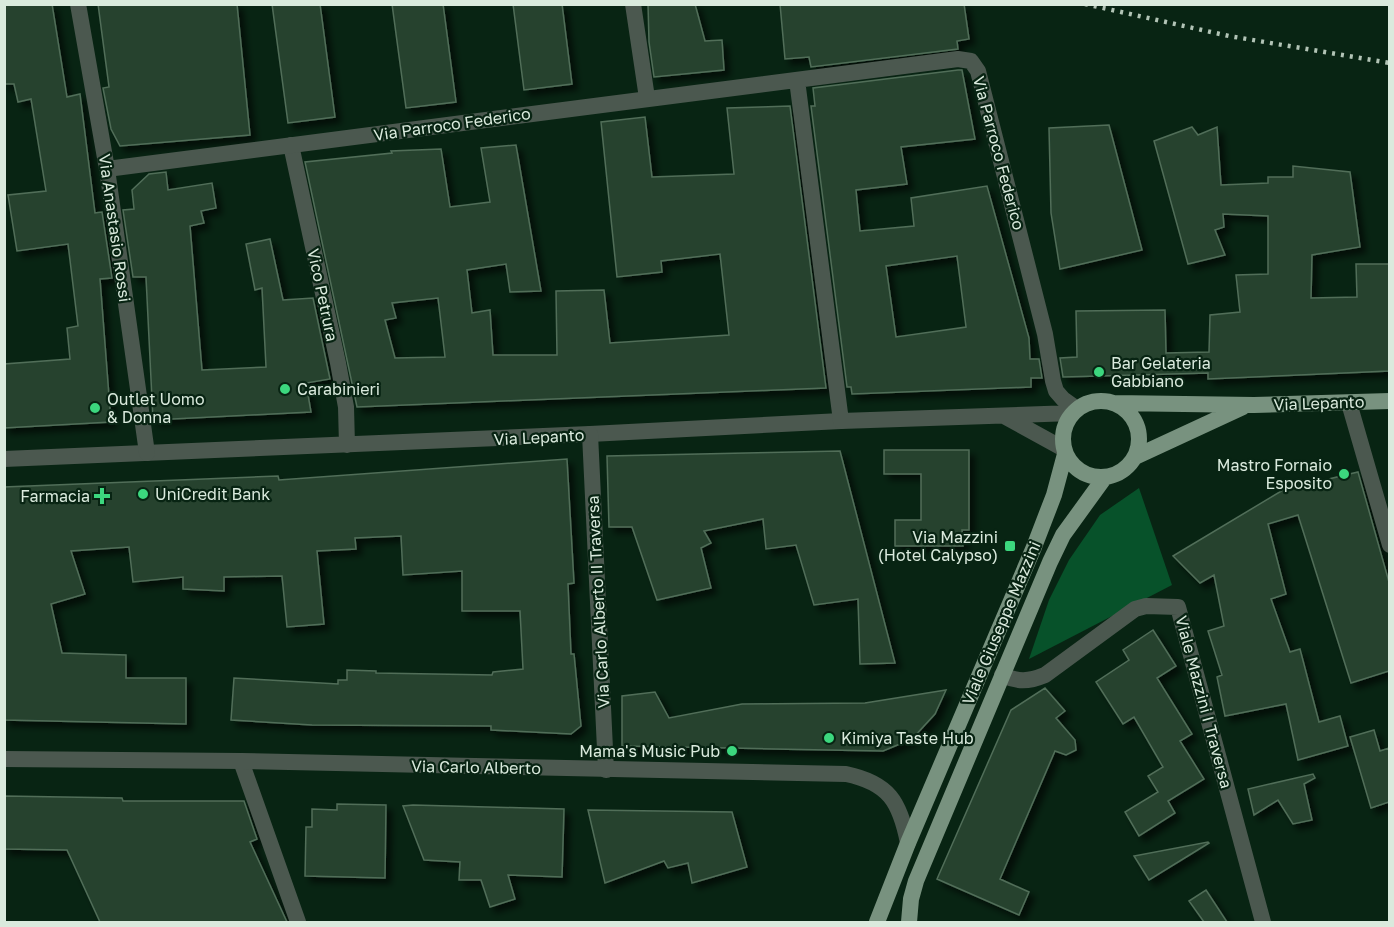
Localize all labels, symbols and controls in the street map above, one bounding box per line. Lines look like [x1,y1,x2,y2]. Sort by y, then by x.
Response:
street label: Via Parroco Federico [969,74,1029,232]
street label: Via Parroco Federico [372,103,532,145]
street label: Via Anastasio Rossi [95,153,135,303]
street label: Vico Petrura [303,247,343,343]
place label: Bar Gelateria Gabbiano [1111,353,1211,391]
marker: Bar Gelateria Gabbiano [1092,365,1106,379]
place label: Carabinieri [297,379,380,399]
marker: Carabinieri [278,382,292,396]
place label: Outlet Uomo & Donna [107,389,205,427]
street label: Via Lepanto [1273,391,1365,415]
marker: Outlet Uomo & Donna [88,401,102,415]
street label: Via Lepanto [493,425,585,449]
place label: Mastro Fornaio Esposito [1217,455,1332,493]
marker: Mastro Fornaio Esposito [1337,467,1351,481]
place label: UniCredit Bank [155,484,270,504]
place label: Farmacia [20,486,90,506]
marker: UniCredit Bank [136,487,150,501]
marker: Farmacia [95,489,109,503]
street label: Via Carlo Alberto II Traversa [582,495,614,709]
place label: Via Mazzini (Hotel Calypso) [878,527,998,565]
street label: Viale Giuseppe Mazzini [957,538,1045,708]
marker: Via Mazzini (Hotel Calypso) [1003,539,1017,553]
street label: Viale Mazzini I Traversa [1171,613,1237,791]
place label: Kimiya Taste Hub [841,728,974,748]
marker: Kimiya Taste Hub [822,731,836,745]
place label: Mama's Music Pub [579,741,720,761]
marker: Mama's Music Pub [725,744,739,758]
street label: Via Carlo Alberto [411,756,541,778]

